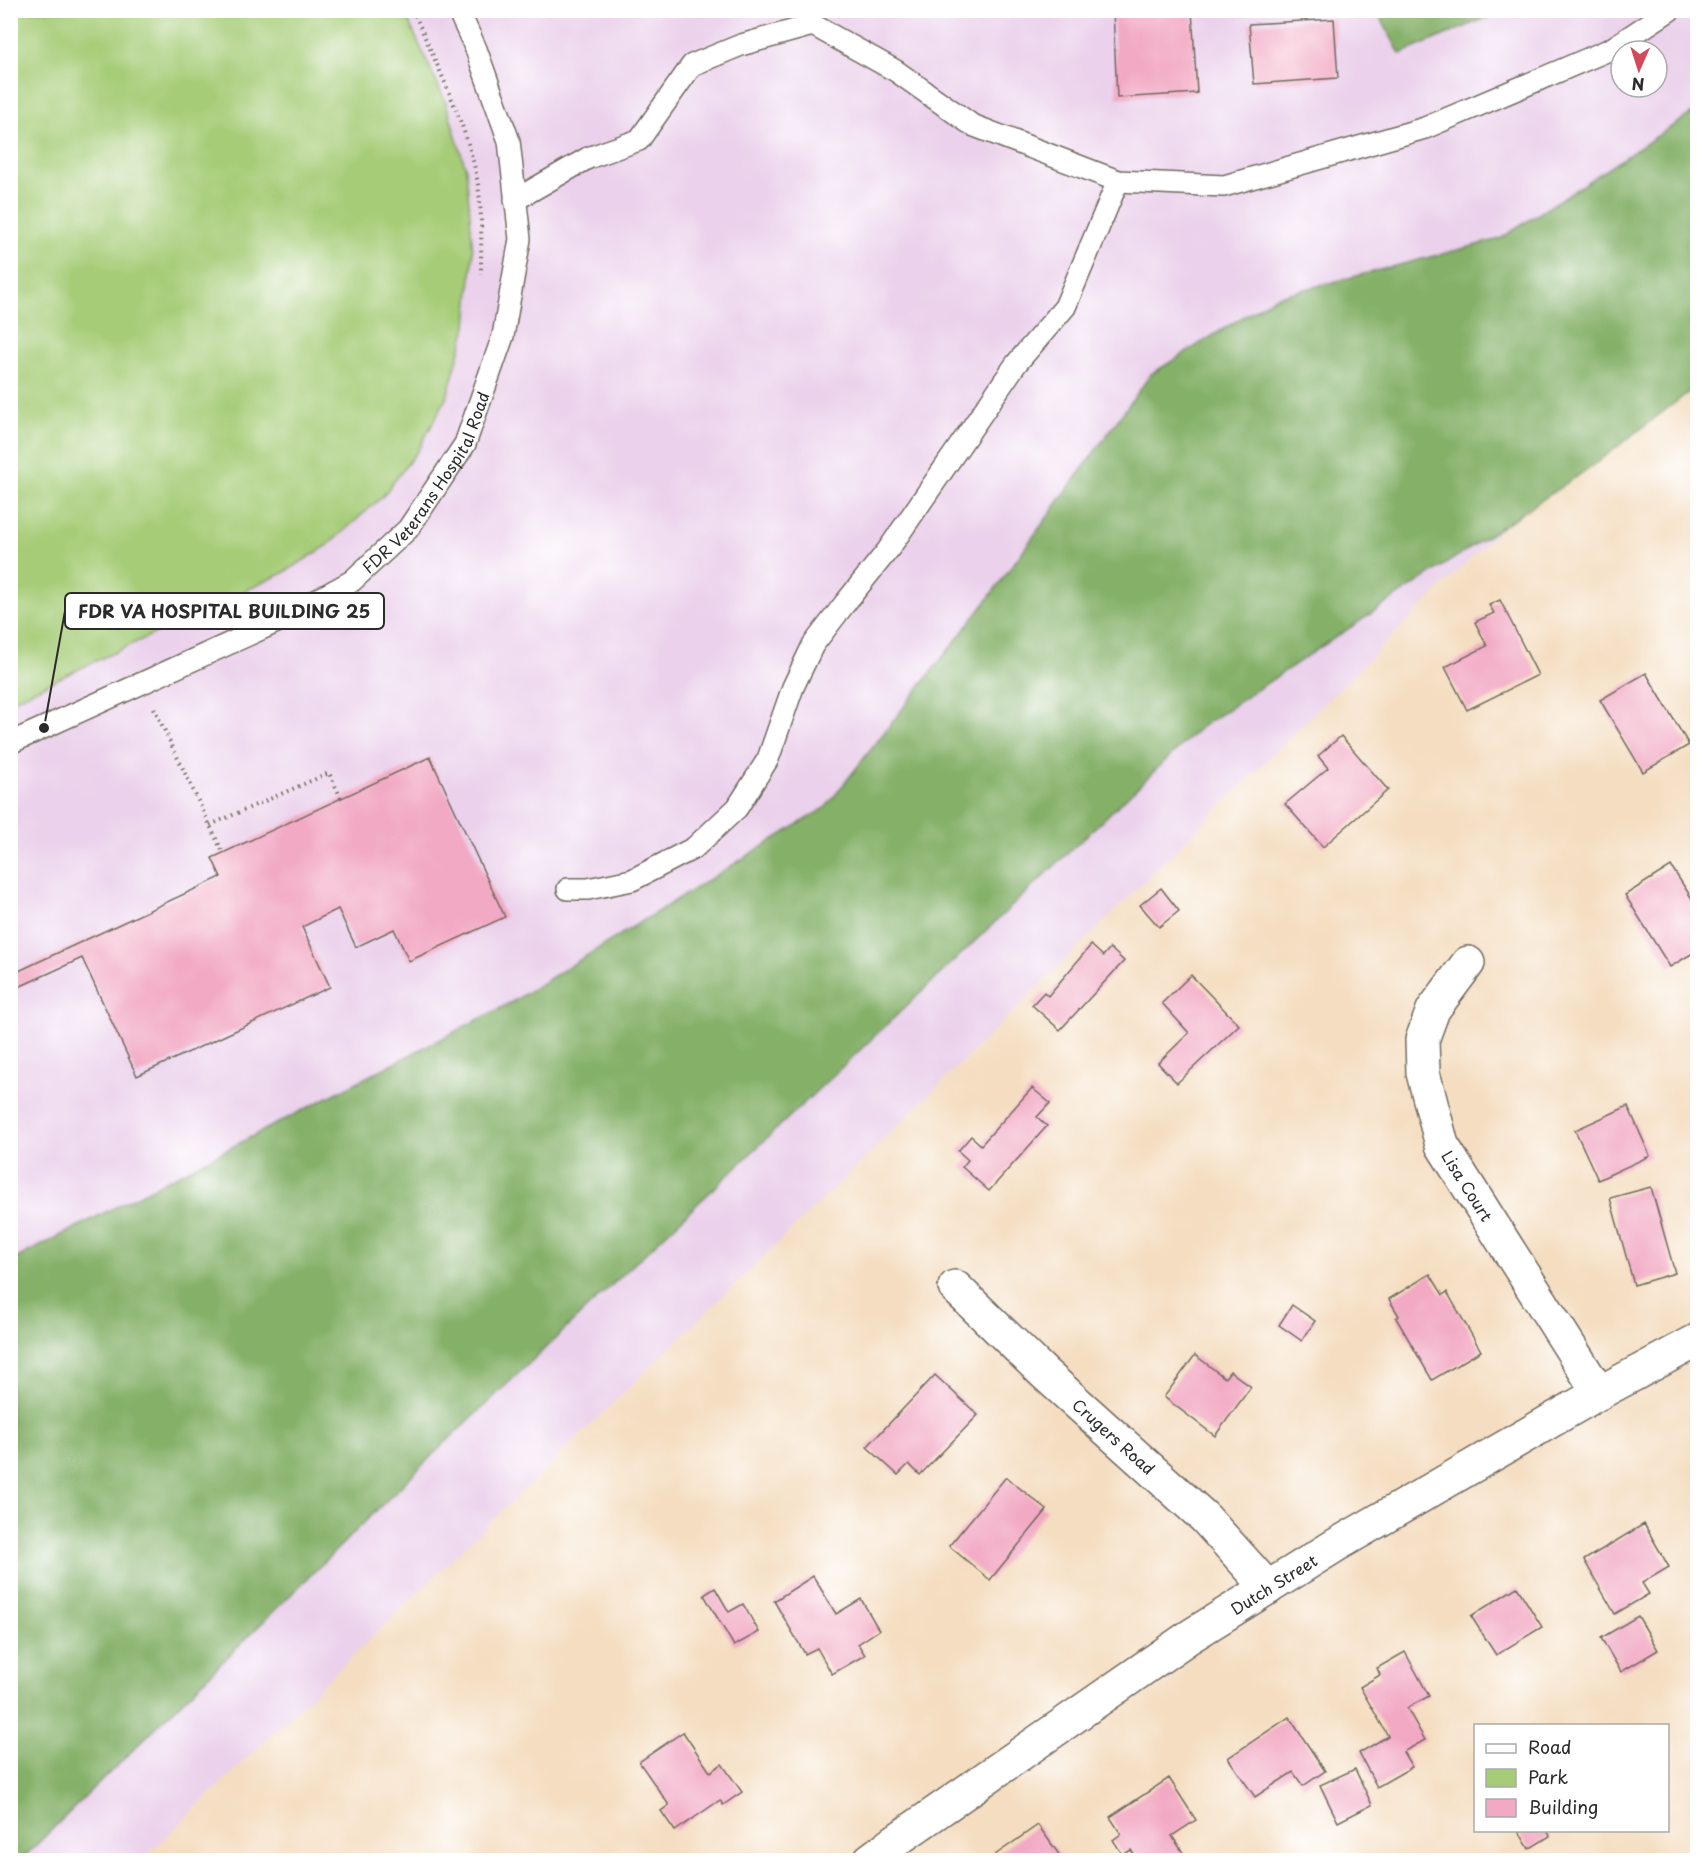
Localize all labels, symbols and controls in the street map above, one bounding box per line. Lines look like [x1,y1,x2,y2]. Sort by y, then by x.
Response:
north arrow [1609,39,1669,99]
text: N [1631,73,1645,97]
street label: FDR Veterans Hospital Road [356,388,495,578]
callout: FDR VA HOSPITAL BUILDING 25 [65,593,384,629]
text: FDR VA HOSPITAL BUILDING 25 [78,597,370,624]
street label: Lisa Court [1436,1145,1499,1226]
street label: Crugers Road [1067,1392,1161,1480]
street label: Dutch Street [1226,1548,1322,1620]
legend [1474,1724,1669,1832]
text: Road [1528,1733,1572,1760]
text: Park [1528,1763,1568,1790]
text: Building [1528,1793,1598,1820]

